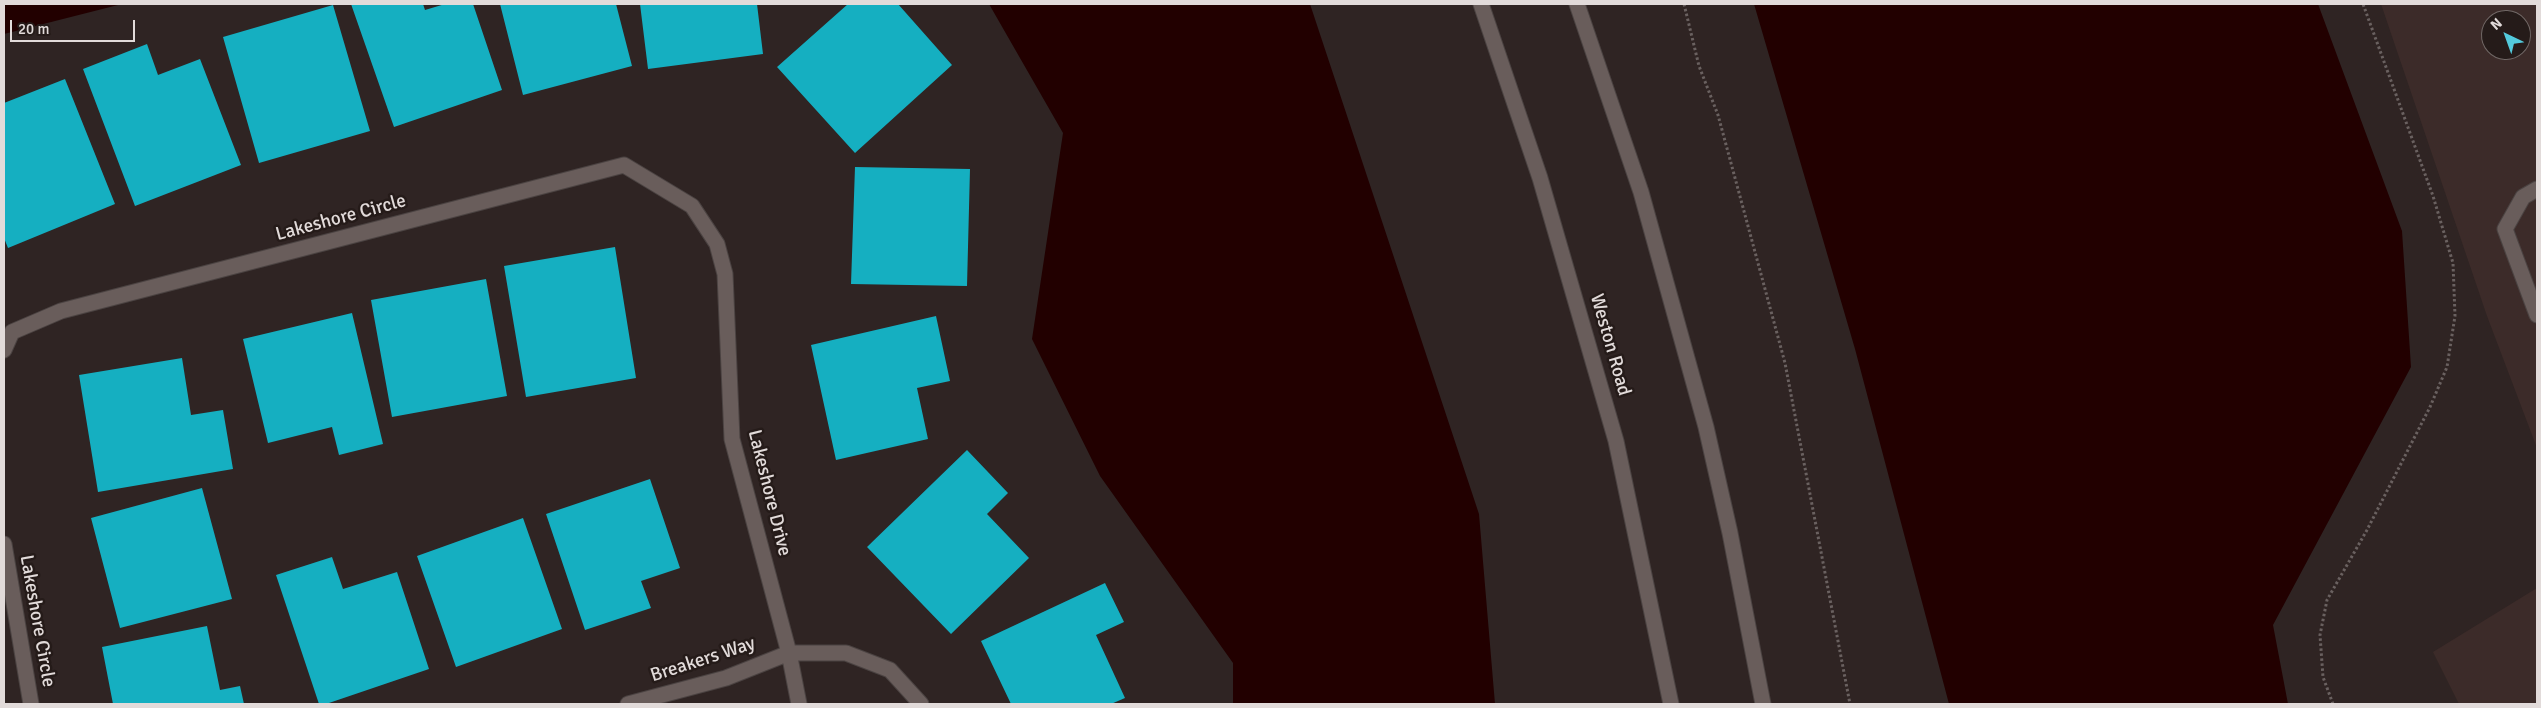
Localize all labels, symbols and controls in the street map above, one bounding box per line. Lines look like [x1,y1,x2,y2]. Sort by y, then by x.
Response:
scale bar [12,10,138,42]
north arrow [2481,10,2531,60]
text: N [2487,15,2506,34]
text: 20 m [18,20,49,38]
street label: Lakeshore Circle [273,190,409,246]
street label: Weston Road [1585,291,1635,399]
street label: Lakeshore Drive [742,427,796,559]
street label: Lakeshore Circle [14,553,60,689]
street label: Breakers Way [648,632,758,688]

